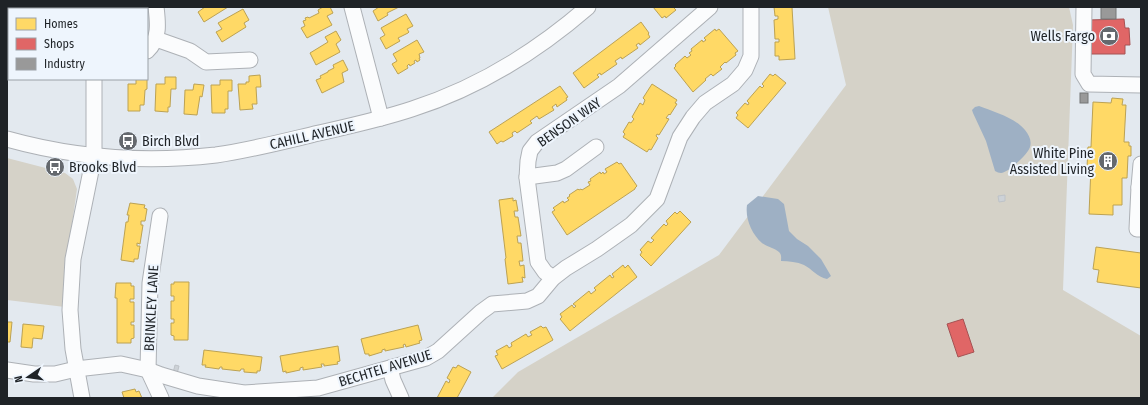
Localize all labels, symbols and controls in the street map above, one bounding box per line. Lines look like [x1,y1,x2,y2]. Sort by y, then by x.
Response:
legend [8,8,148,80]
text: Homes [44,17,78,31]
bank icon: Wells Fargo [1098,25,1120,47]
place label: Wells Fargo [1031,28,1095,45]
text: Shops [44,37,74,51]
text: Industry [44,57,85,71]
street label: BENSON WAY [534,94,605,151]
street label: CAHILL AVENUE [268,117,357,153]
bus stop icon: Birch Blvd [117,130,139,152]
place label: Birch Blvd [142,133,199,150]
place label: White Pine Assisted Living [1010,145,1094,178]
building icon: White Pine Assisted Living [1097,150,1119,172]
bus stop icon: Brooks Blvd [44,156,66,178]
place label: Brooks Blvd [69,159,137,176]
street label: BRINKLEY LANE [141,264,162,352]
street label: BECHTEL AVENUE [337,346,434,391]
north arrow [8,357,48,397]
text: N [12,374,26,384]

